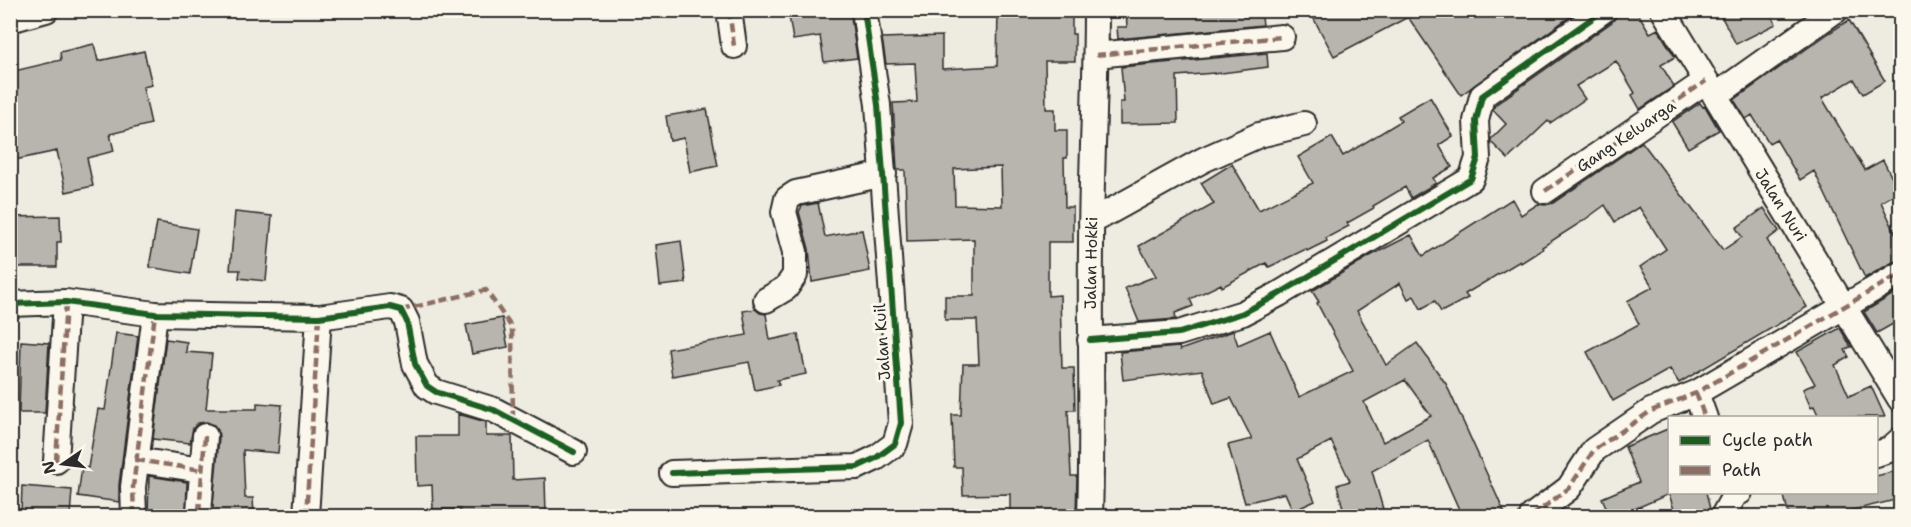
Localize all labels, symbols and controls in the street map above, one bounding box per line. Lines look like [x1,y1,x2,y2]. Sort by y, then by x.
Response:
street label: Gang Keluarga [1572,95,1680,177]
street label: Jalan Nuri [1750,165,1812,245]
street label: Jalan Hokki [1080,217,1102,309]
street label: Jalan Kuil [869,303,895,381]
legend [1668,416,1878,494]
text: Cycle path [1722,428,1813,452]
north arrow [33,434,93,494]
text: Path [1722,458,1761,482]
text: N [37,459,61,476]

